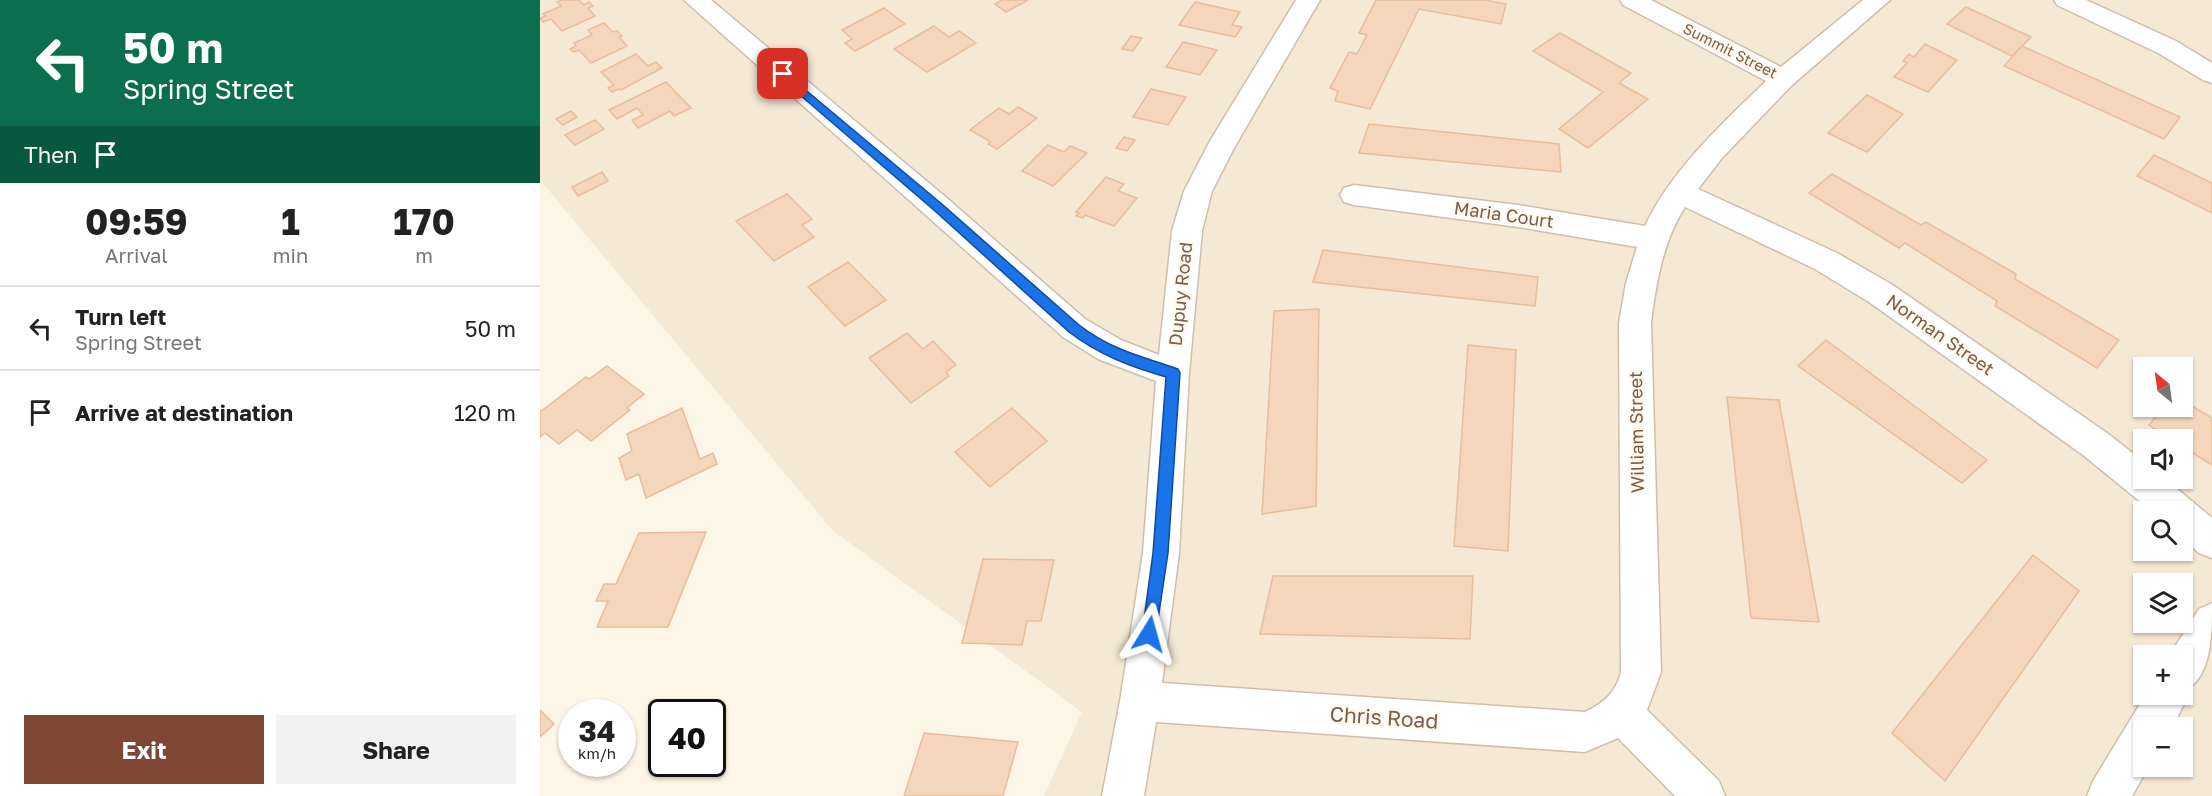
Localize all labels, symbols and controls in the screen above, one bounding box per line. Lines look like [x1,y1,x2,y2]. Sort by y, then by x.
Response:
street label: Summit Street [1680,19,1781,82]
text: 50 m [123,22,223,72]
icon: left [24,24,102,102]
pin [757,48,808,99]
icon: arrive [766,57,799,90]
text: Spring Street [123,73,295,105]
icon: arrive [89,138,122,171]
text: Then [24,141,77,168]
street label: Maria Court [1453,196,1556,232]
text: 09:59 [85,200,188,243]
text: 1 [281,200,300,243]
text: 170 [393,200,455,243]
street label: Dupuy Road [1164,241,1196,347]
text: Arrival [105,243,168,267]
text: min [273,243,308,267]
text: m [415,243,433,267]
street label: Norman Street [1882,289,1999,379]
text: Turn left [75,303,166,330]
icon: left [24,312,57,345]
text: 50 m [465,315,516,342]
text: Spring Street [75,330,202,354]
north arrow [2133,357,2193,417]
map controls [2133,357,2193,777]
street label: William Street [1624,371,1648,493]
icon: arrive [24,396,57,429]
text: Arrive at destination [75,399,293,426]
text: 120 m [454,399,516,426]
button: sound [2133,429,2193,489]
button: search [2133,501,2193,561]
button: layers [2133,573,2193,633]
position arrow [1117,602,1181,666]
button: + [2133,645,2193,705]
speed limit sign: 40 [648,699,726,777]
street label: Chris Road [1329,700,1439,734]
text: 34 [578,713,616,749]
button: Exit [24,715,264,784]
button: Share [276,715,516,784]
button: − [2133,717,2193,777]
text: km/h [578,744,616,762]

